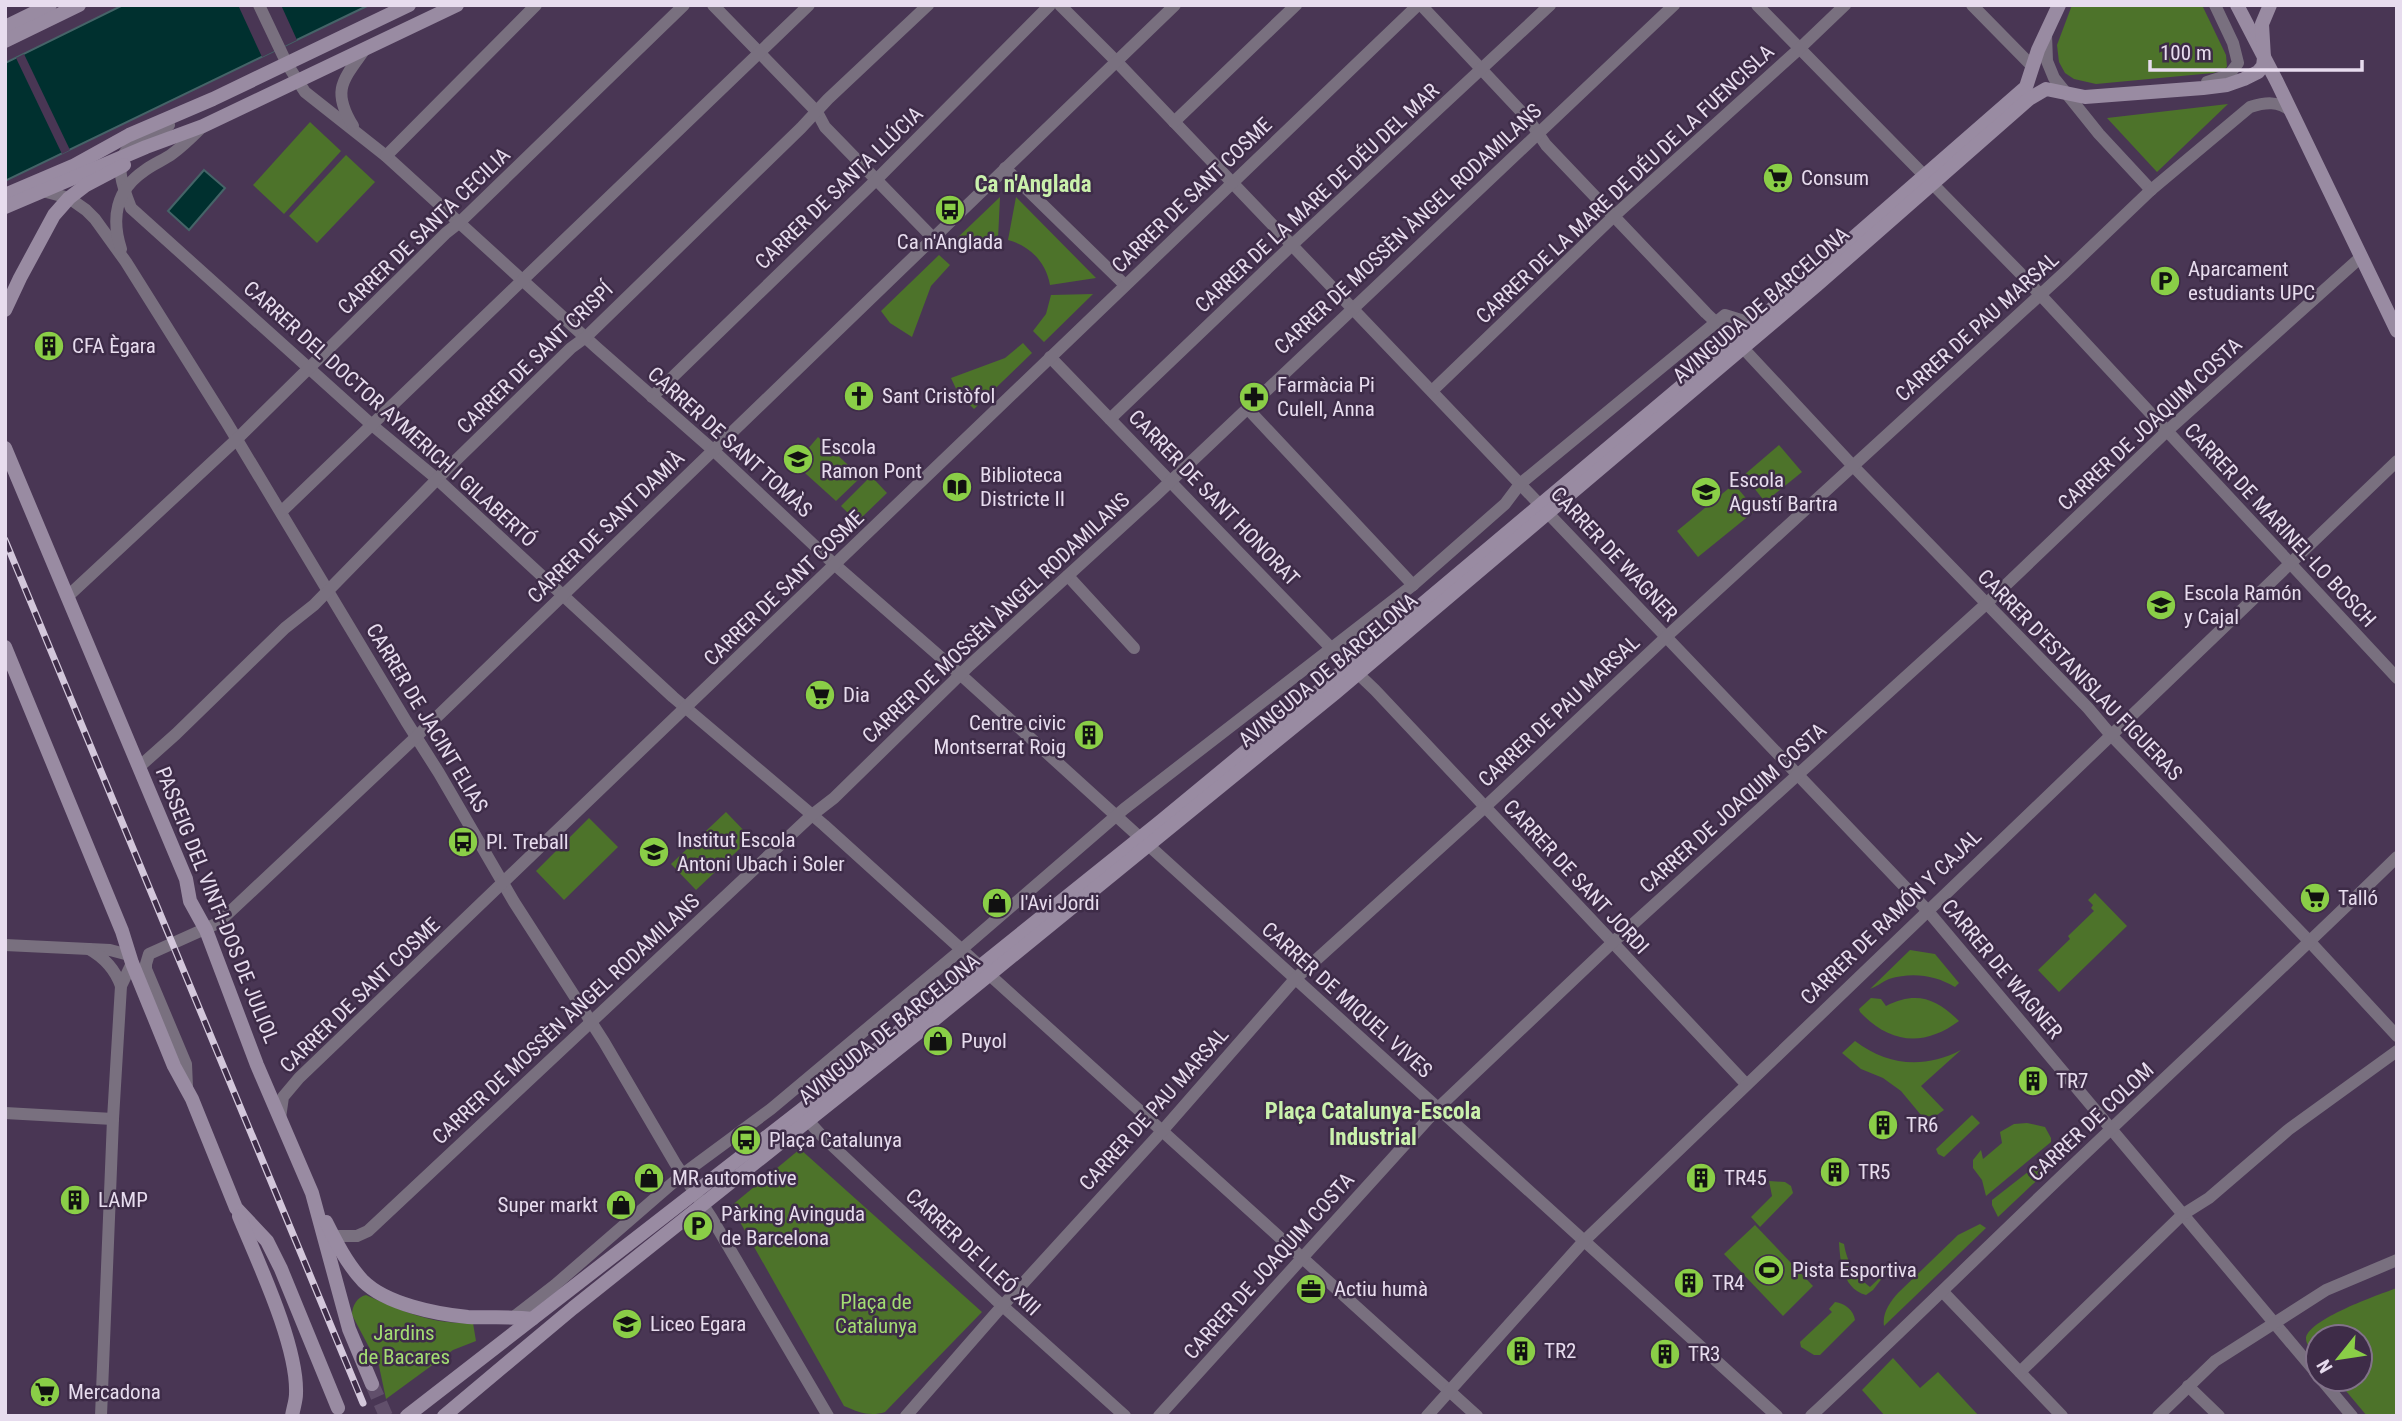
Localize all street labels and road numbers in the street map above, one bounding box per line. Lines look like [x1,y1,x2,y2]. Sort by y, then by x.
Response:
street label: CARRER DE LA MARE DE DÉU DE LA FUENCISLA [1471,40,1779,328]
street label: CARRER DE LA MARE DE DÉU DEL MAR [1190,79,1444,317]
street label: CARRER DE MOSSÈN ÀNGEL RODAMILANS [1270,99,1547,359]
street label: CARRER DE SANTA LLÚCIA [750,102,928,274]
street label: CARRER DE SANT COSME [1107,112,1277,278]
street label: CARRER DE SANTA CECILIA [333,143,515,319]
street label: AVINGUDA DE BARCELONA [1668,222,1854,388]
street label: CARRER DE PAU MARSAL [1891,247,2063,407]
street label: CARRER DEL DOCTOR AYMERICH I GILABERTÓ [239,276,541,552]
street label: CARRER DE SANT CRISPÍ [452,277,618,439]
street label: CARRER DE JOAQUIM COSTA [2053,333,2247,515]
street label: CARRER DE SANT TOMÀS [643,362,817,522]
street label: CARRER DE SANT HONORAT [1124,405,1304,591]
street label: CARRER DE MARINEL·LO BOSCH [2179,418,2381,632]
street label: CARRER DE SANT DAMIÀ [523,446,689,608]
street label: CARRER DE WAGNER [1546,482,1682,626]
street label: CARRER DE MOSSÈN ÀNGEL RODAMILANS [858,488,1135,748]
street label: CARRER DE SANT COSME [699,505,869,671]
street label: CARRER D'ESTANISLAU FIGUERAS [1973,565,2187,786]
street label: AVINGUDA DE BARCELONA [1234,588,1422,752]
street label: CARRER DE JACINT ELIAS [361,619,493,817]
street label: CARRER DE PAU MARSAL [1474,630,1644,792]
street label: CARRER DE JOAQUIM COSTA [1635,718,1831,898]
street label: PASSEIG DEL VINT-I-DOS DE JULIOL [151,763,283,1047]
street label: CARRER DE SANT JORDI [1498,795,1654,959]
street label: CARRER DE RAMÓN Y CAJAL [1796,825,1986,1009]
street label: CARRER DE MOSSÈN ÀNGEL RODAMILANS [428,889,705,1149]
street label: CARRER DE WAGNER [1937,894,2067,1044]
street label: CARRER DE SANT COSME [275,912,445,1078]
street label: CARRER DE MIQUEL VIVES [1257,917,1437,1083]
street label: AVINGUDA DE BARCELONA [794,949,984,1109]
street label: CARRER DE PAU MARSAL [1074,1023,1234,1195]
street label: CARRER DE COLOM [2023,1058,2159,1186]
street label: CARRER DE JOAQUIM COSTA [1179,1168,1359,1364]
street label: CARRER DE LLEÓ XIII [901,1184,1045,1320]

